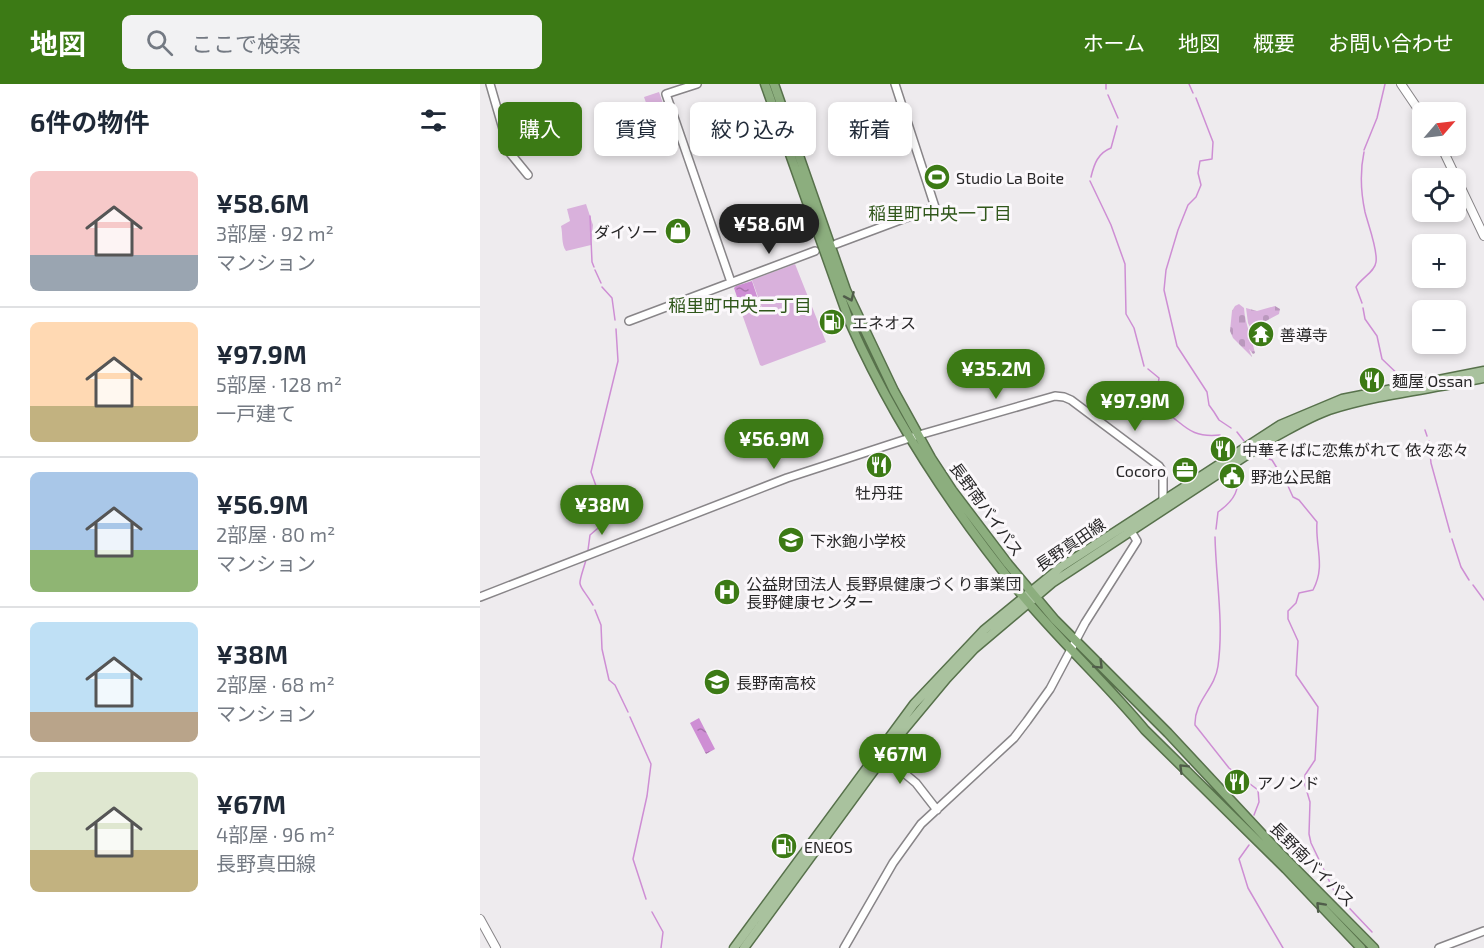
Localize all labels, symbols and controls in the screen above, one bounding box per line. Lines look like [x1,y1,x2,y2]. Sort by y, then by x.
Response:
search box [122,15,542,69]
text: 地図 [30,26,86,60]
icon: search [143,26,176,59]
text: ここで検索 [191,30,301,56]
text: ホーム [1083,30,1145,55]
text: 地図 [1178,30,1220,55]
text: 概要 [1253,30,1295,55]
text: お問い合わせ [1328,30,1454,55]
chip: 購入 [498,102,582,156]
chip: 賃貸 [594,102,678,156]
chip: 絞り込み [690,102,816,156]
chip: 新着 [828,102,912,156]
north arrow [1412,102,1466,156]
map controls [1412,102,1466,354]
icon: filters [417,104,450,137]
text: 6件の物件 [30,106,149,137]
sports icon: Studio La Boite [922,162,952,192]
place label: Studio La Boite [956,168,1064,187]
button: locate [1412,168,1466,222]
text: ¥58.6M [216,187,309,218]
icon: home [78,195,150,267]
district label: 稲里町中央一丁目 [868,202,1012,224]
pin: ¥58.6M [720,204,818,255]
text: ¥58.6M [733,211,805,235]
shop icon: ダイソー [663,216,693,246]
text: 3部屋 · 92 m² [216,221,334,245]
place label: ダイソー [594,222,658,241]
button: + [1412,234,1466,288]
text: マンション [216,250,316,274]
one-way arrow [842,291,854,302]
district label: 稲里町中央二丁目 [668,294,812,316]
button: − [1412,300,1466,354]
fuel station icon: エネオス [817,307,847,337]
place label: エネオス [852,313,916,332]
temple icon: 善導寺 [1246,319,1276,349]
place label: 善導寺 [1280,325,1328,344]
text: ¥97.9M [216,338,307,369]
icon: home [78,346,150,418]
pin: ¥35.2M [947,349,1045,400]
text: ¥35.2M [961,356,1031,380]
restaurant icon: 麺屋 Ossan [1357,365,1387,395]
place label: 麺屋 Ossan [1392,371,1473,390]
text: 5部屋 · 128 m² [216,372,342,396]
pin: ¥97.9M [1086,381,1184,432]
text: ¥97.9M [1100,388,1170,412]
text: 一戸建て [216,401,296,425]
pin: ¥56.9M [725,419,823,470]
text: ¥56.9M [738,426,810,450]
restaurant icon: 中華そばに恋焦がれて 依々恋々 [1208,434,1238,464]
place label: 中華そばに恋焦がれて 依々恋々 [1242,440,1469,459]
restaurant icon: 牡丹荘 [864,450,894,480]
office icon: Cocoro [1170,455,1200,485]
street label: 長野南バイパス [946,458,1028,560]
place label: Cocoro [1116,461,1166,480]
public building icon: 野池公民館 [1217,461,1247,491]
place label: 野池公民館 [1251,467,1331,486]
place label: 牡丹荘 [855,483,903,502]
pin: ¥38M [566,485,638,536]
text: ¥56.9M [216,488,308,519]
text: ¥38M [574,492,630,516]
icon: home [78,496,150,568]
street label: 長野真田線 [1032,514,1108,574]
text: 2部屋 · 80 m² [216,522,335,546]
school or university icon: 下氷鉋小学校 [776,525,806,555]
place label: 下氷鉋小学校 [810,531,906,550]
text: マンション [216,551,316,575]
place label: 公益財団法人 長野県健康づくり事業団 長野健康センター [746,574,1022,611]
hospital icon: 公益財団法人 長野県健康づくり事業団 長野健康センター [712,577,742,607]
text: ¥38M [216,638,288,669]
icon: home [78,646,150,718]
one-way arrow [1091,657,1102,668]
school or university icon: 長野南高校 [702,667,732,697]
text: 2部屋 · 68 m² [216,672,335,696]
place label: 長野南高校 [736,673,816,692]
text: マンション [216,701,316,725]
pin: ¥67M [864,734,936,785]
text: ¥67M [873,741,927,765]
one-way arrow [1179,764,1190,775]
restaurant icon: アノンド [1222,767,1252,797]
place label: アノンド [1257,773,1320,792]
text: ¥67M [216,788,286,819]
icon: home [78,796,150,868]
street label: 長野南バイパス [1267,818,1359,910]
text: 4部屋 · 96 m² [216,822,335,846]
fuel station icon: ENEOS [769,831,799,861]
place label: ENEOS [804,837,853,856]
text: 長野真田線 [216,851,316,875]
one-way arrow [1316,902,1327,913]

